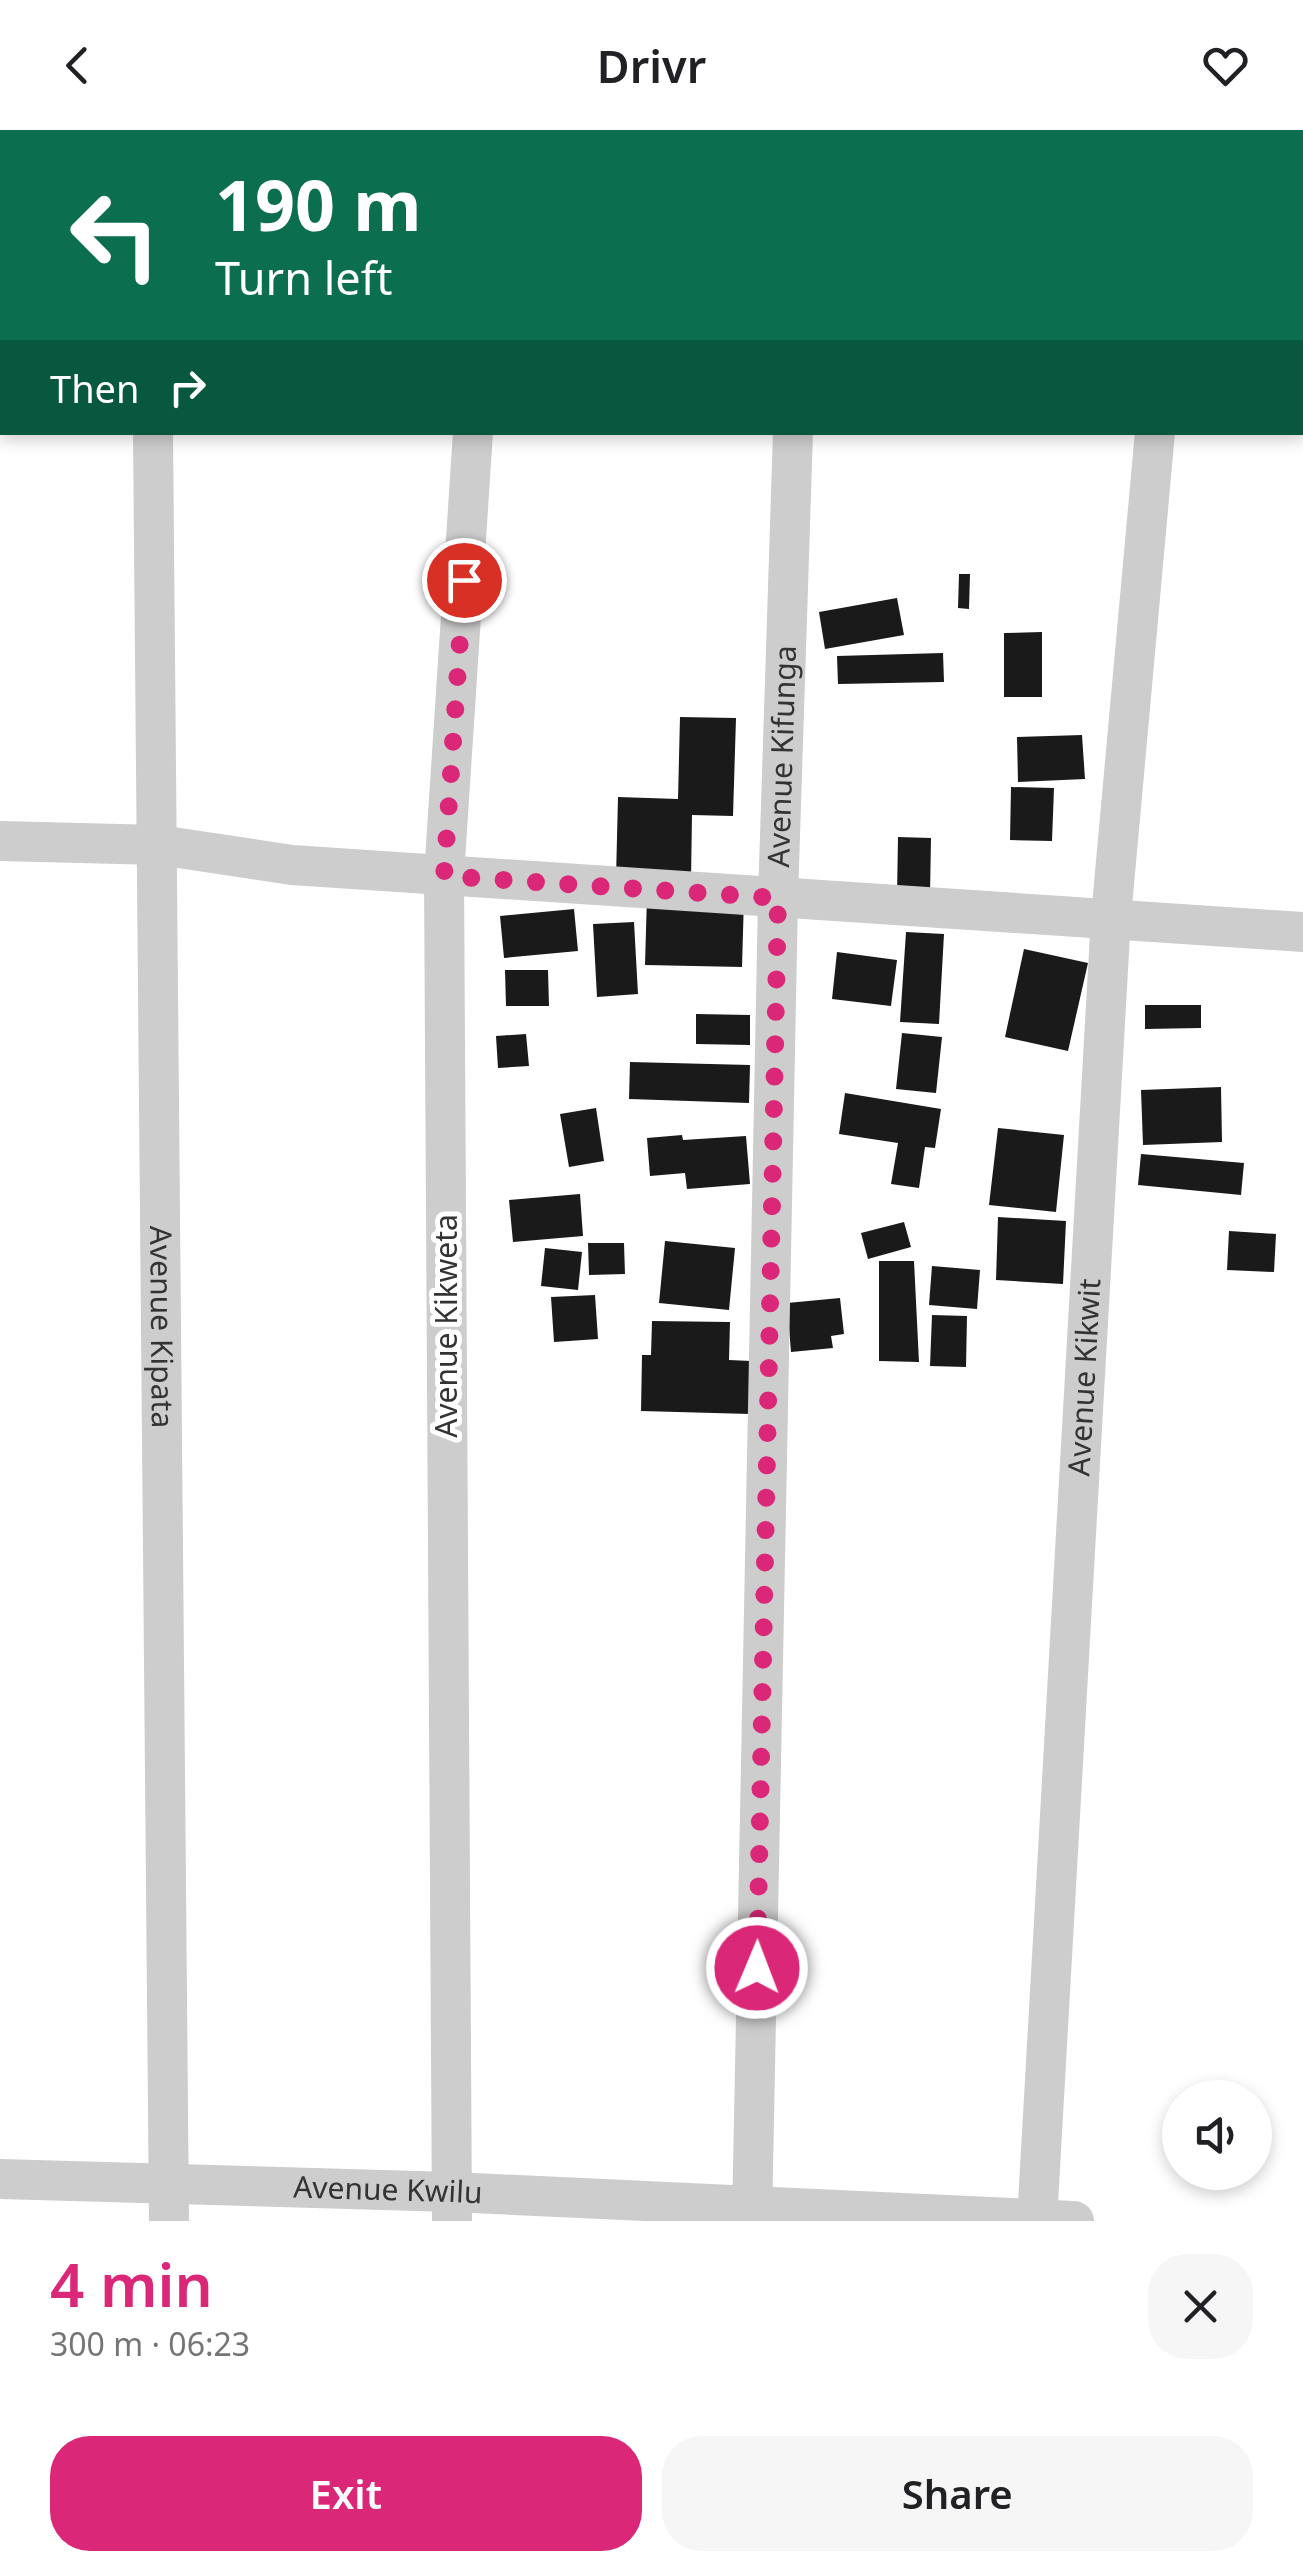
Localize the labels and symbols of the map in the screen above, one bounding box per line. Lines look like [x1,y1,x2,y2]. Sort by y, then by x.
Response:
pin [422,538,507,623]
street label: Avenue Kifunga [757,645,805,868]
street label: Avenue Kikweta [425,1214,466,1438]
street label: Avenue Kipata [141,1226,184,1428]
street label: Avenue Kikwit [1057,1277,1109,1477]
position arrow [705,1916,809,2020]
street label: Avenue Kwilu [293,2165,483,2212]

